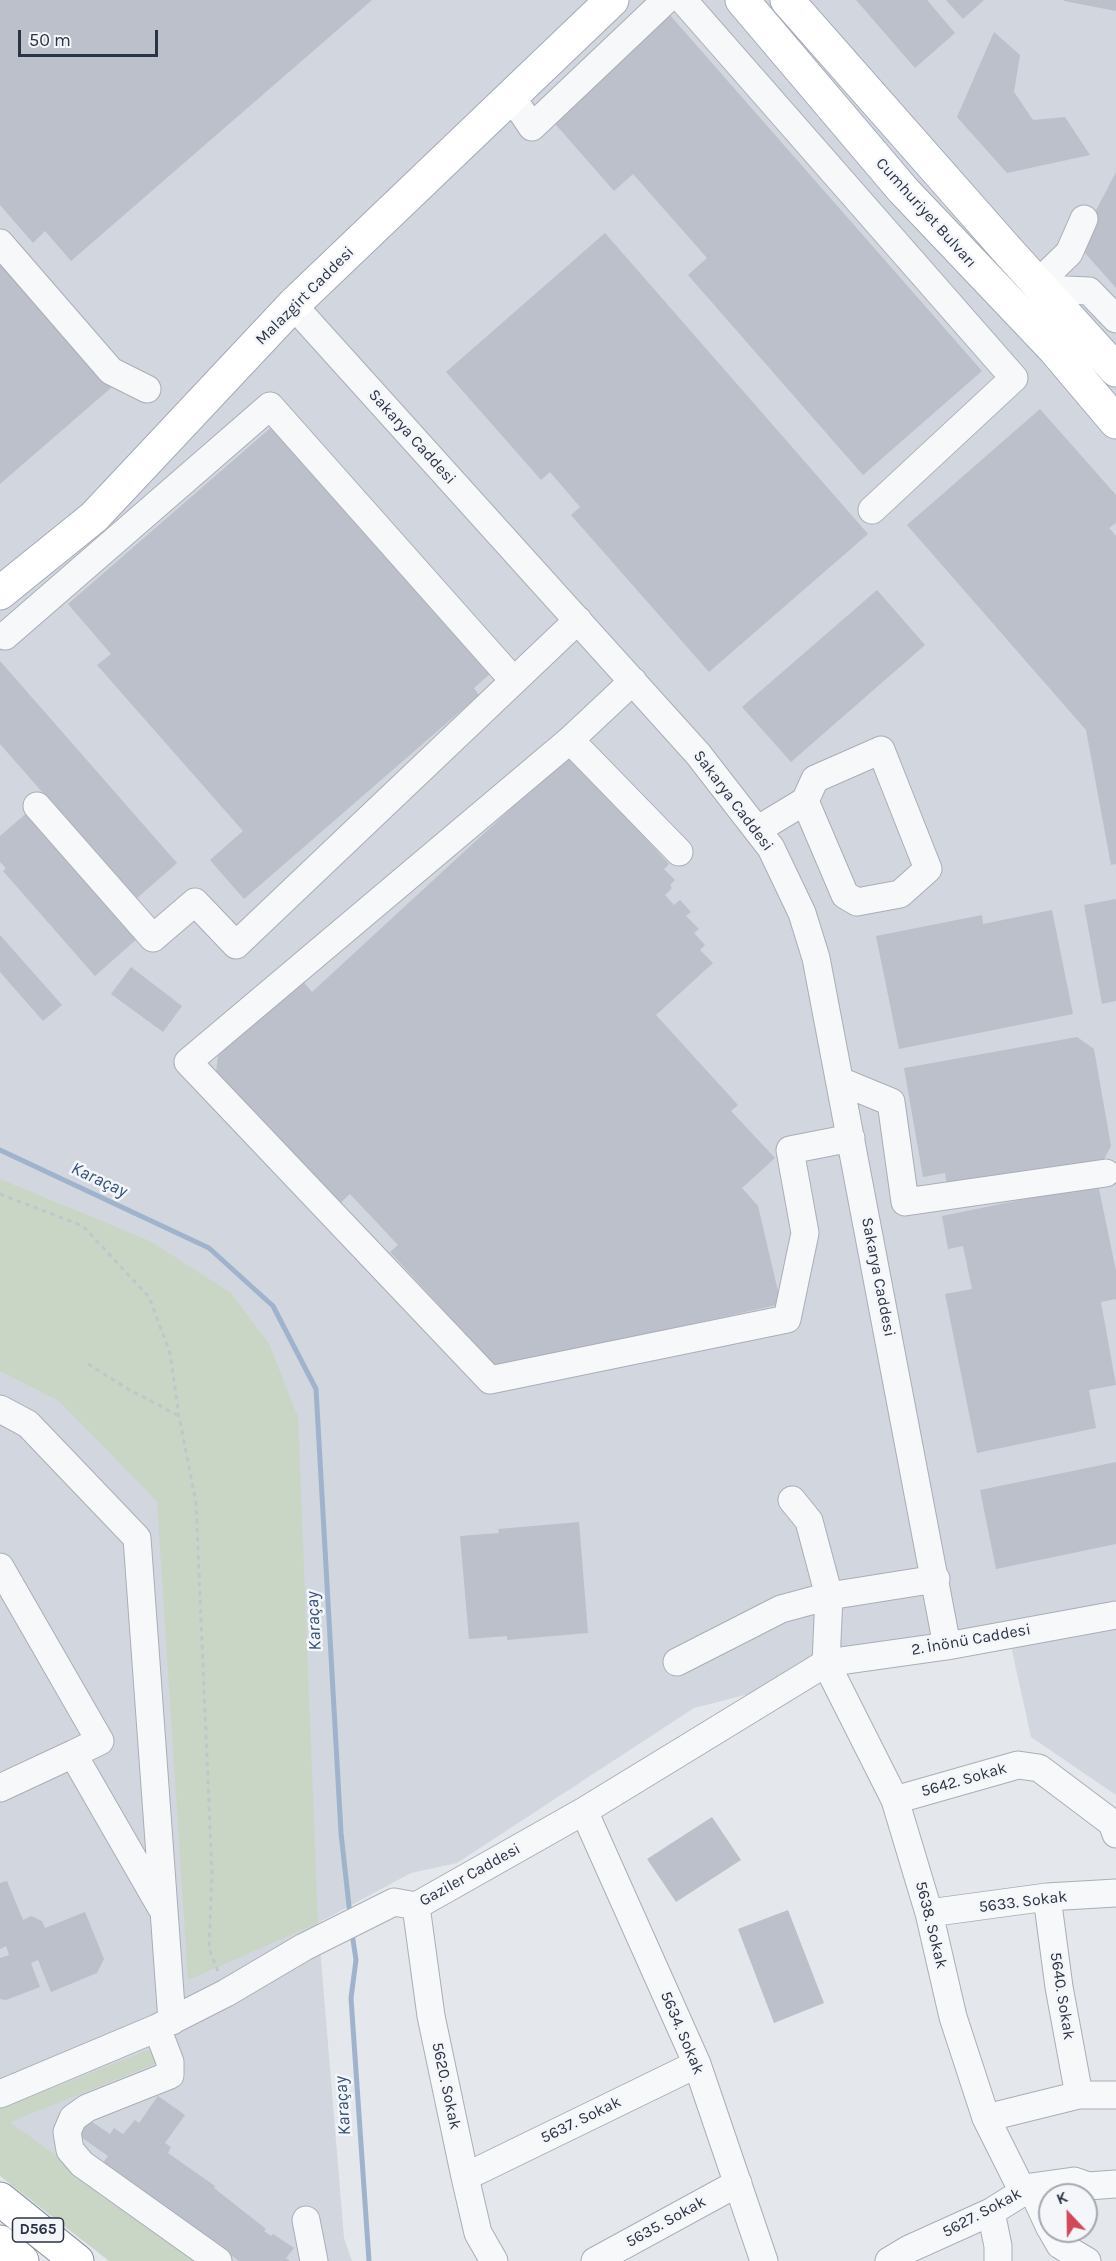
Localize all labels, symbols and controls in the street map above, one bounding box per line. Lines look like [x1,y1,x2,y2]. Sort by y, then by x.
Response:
scale bar [21,18,160,56]
text: 50 m [29,29,71,51]
street label: Cumhuriyet Bulvarı [872,154,980,272]
street label: Malazgirt Caddesi [252,243,358,349]
street label: Sakarya Caddesi [364,386,460,488]
street label: Sakarya Caddesi [689,747,777,855]
water label: Karaçay [68,1158,130,1202]
street label: Sakarya Caddesi [857,1216,899,1338]
water label: Karaçay [302,1591,326,1651]
street label: 2. İnönü Caddesi [910,1620,1032,1660]
street label: 5642. Sokak [919,1759,1009,1801]
street label: Gaziler Caddesi [416,1839,524,1911]
street label: 5638. Sokak [911,1879,951,1971]
street label: 5633. Sokak [978,1887,1068,1917]
street label: 5640. Sokak [1046,1951,1078,2041]
street label: 5634. Sokak [656,1989,708,2077]
street label: 5620. Sokak [427,2041,465,2131]
water label: Karaçay [330,2076,356,2136]
street label: 5637. Sokak [538,2092,624,2148]
north arrow [1038,2183,1098,2243]
street label: 5627. Sokak [939,2184,1025,2242]
text: K [1053,2187,1070,2208]
street label: 5635. Sokak [623,2192,709,2252]
road number: D565 [12,2218,63,2242]

